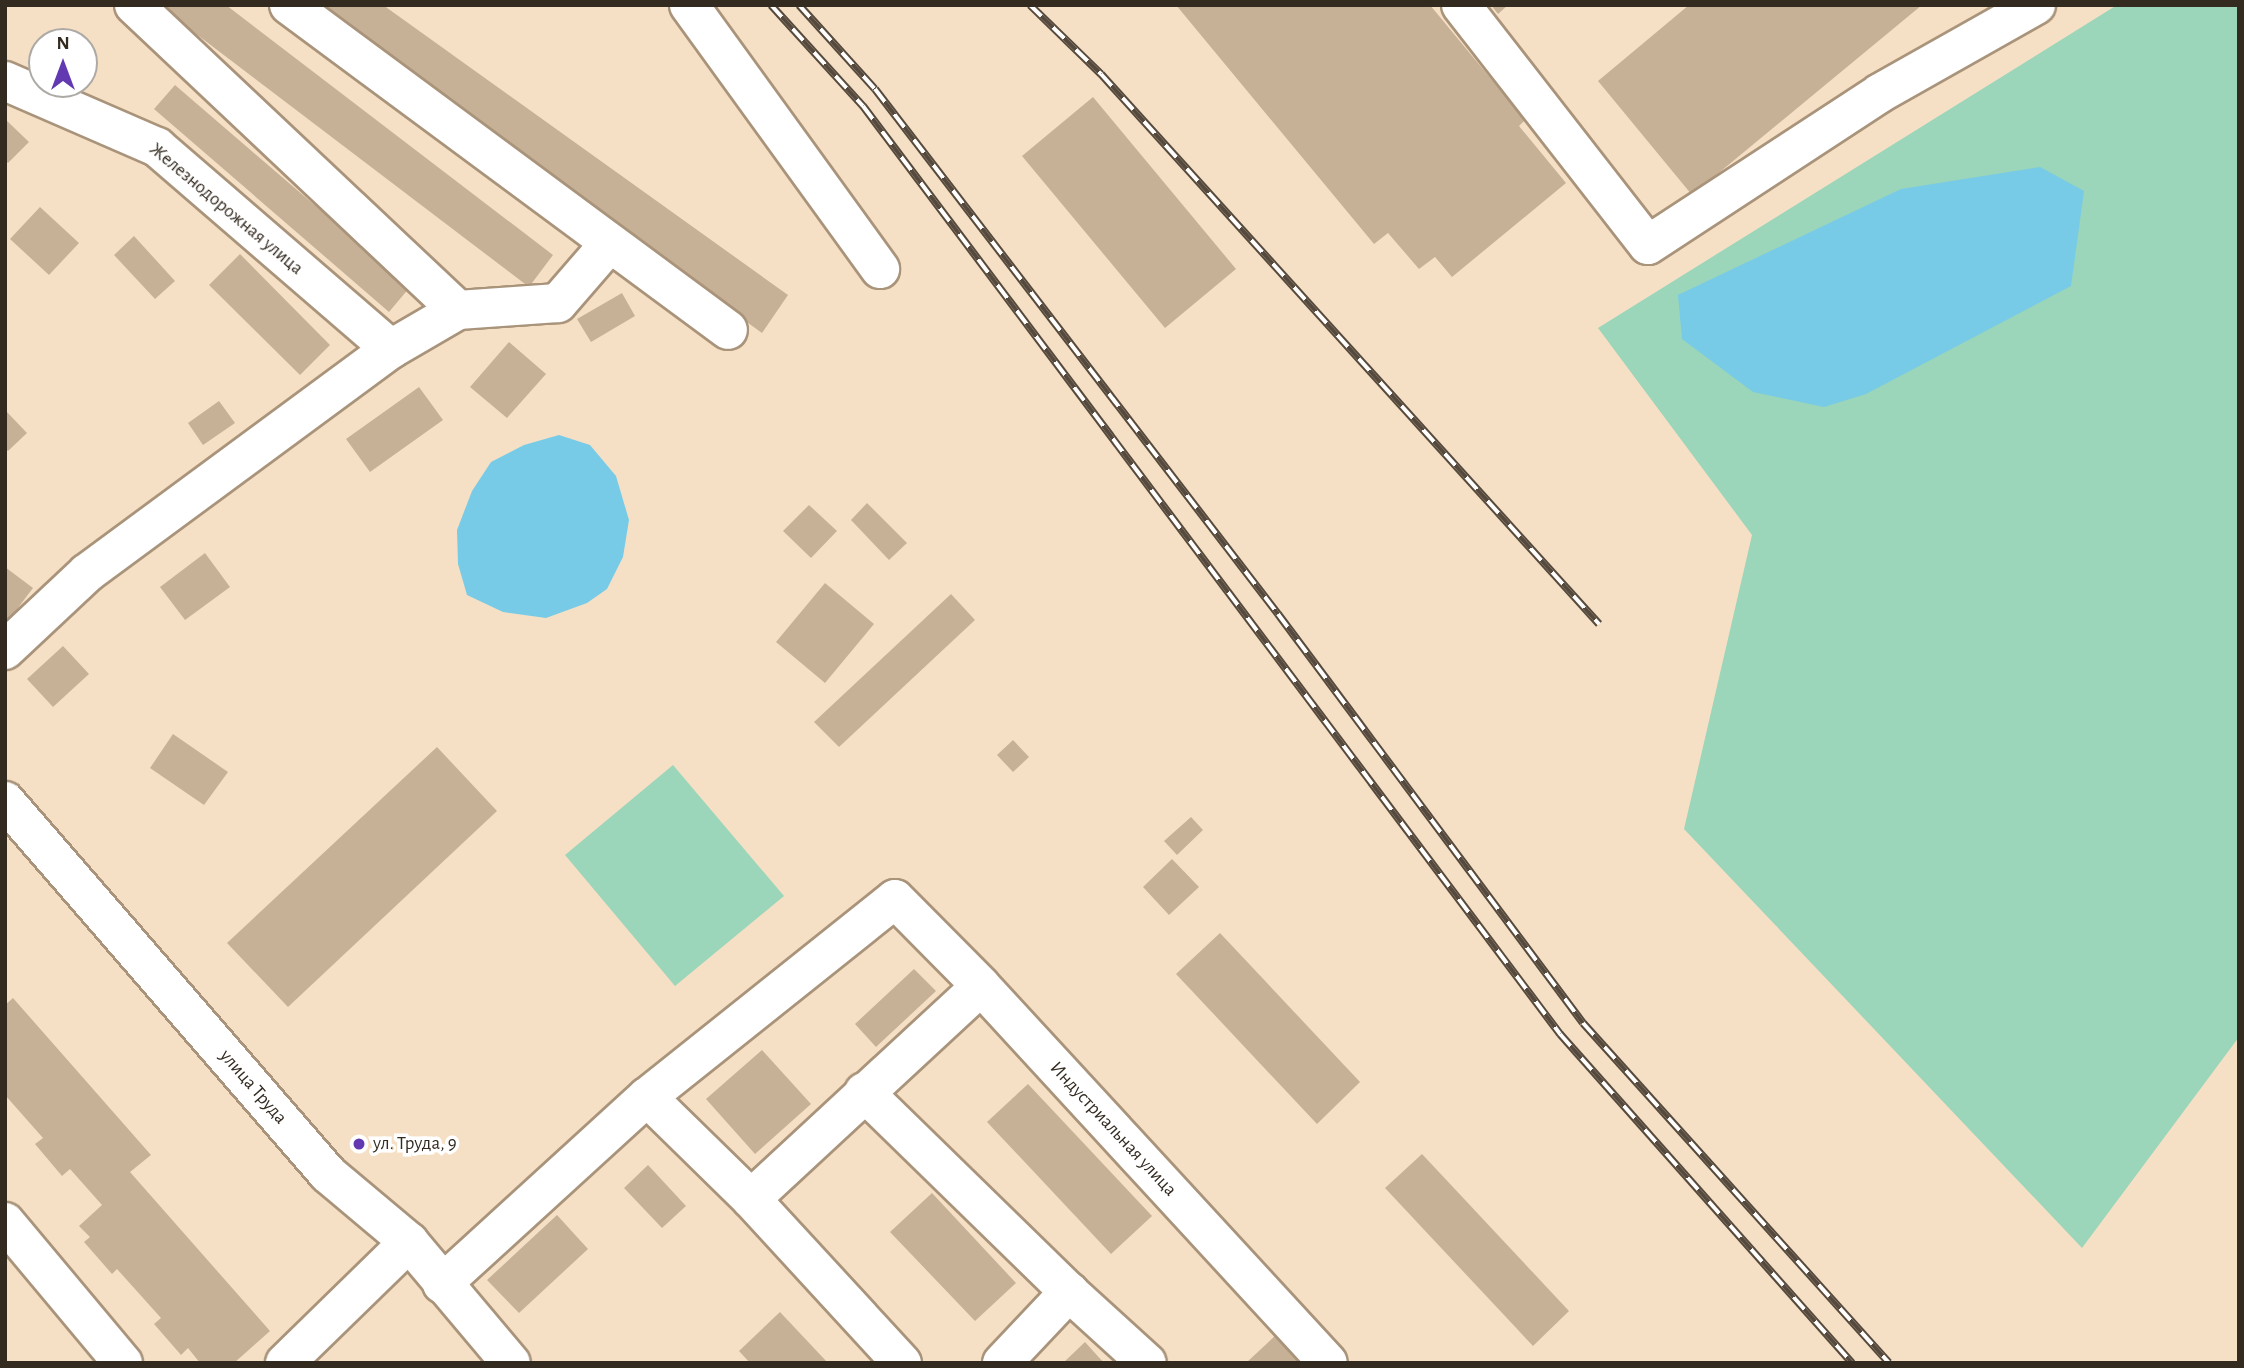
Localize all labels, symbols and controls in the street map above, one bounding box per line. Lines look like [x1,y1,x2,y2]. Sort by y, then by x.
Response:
north arrow [28,28,98,98]
text: N [56,34,70,53]
street label: Железнодорожная улица [145,138,307,280]
street label: улица Труда [214,1045,292,1129]
street label: Индустриальная улица [1045,1057,1181,1201]
place label: ул. Труда, 9 [373,1133,457,1155]
marker: ул. Труда, 9 [351,1136,367,1152]

